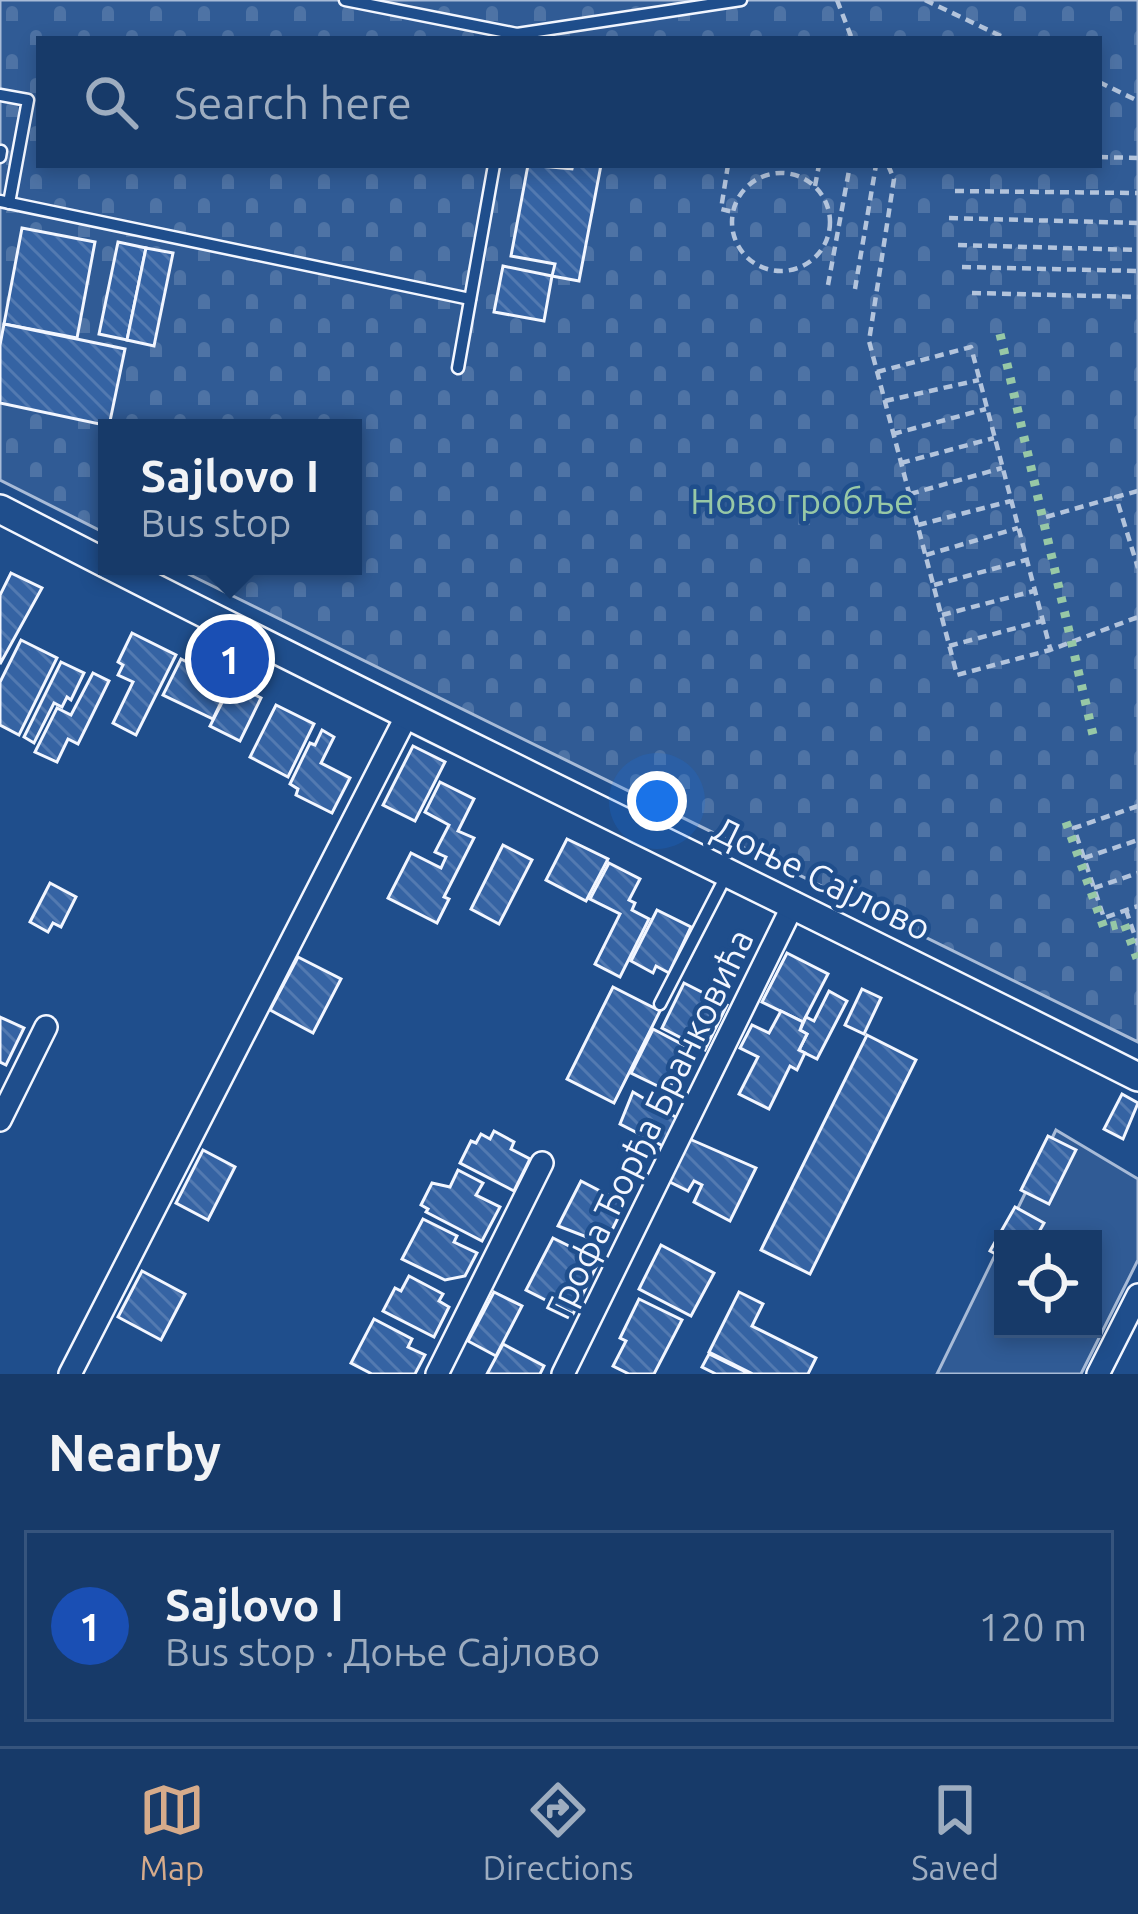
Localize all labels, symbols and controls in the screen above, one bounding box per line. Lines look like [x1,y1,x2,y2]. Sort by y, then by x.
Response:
search box [36,36,1102,168]
icon: search [78,69,144,135]
text: Search here [174,77,412,128]
popup [98,419,362,575]
text: Sajlovo I [141,450,319,501]
park label: Ново гробље [690,480,914,521]
text: Bus stop [141,501,291,544]
pin: 1 [191,614,269,704]
your location [627,771,687,831]
street label: Доње Сајлово [707,807,938,948]
street label: Грофа Ђорђа Бранковића [536,922,761,1325]
map controls [994,1230,1102,1338]
button: locate [994,1230,1102,1338]
text: Nearby [48,1423,221,1481]
text: Sajlovo I [165,1579,344,1630]
text: 1 [79,1605,101,1648]
text: 120 m [978,1605,1087,1648]
text: Bus stop · Доње Сајлово [165,1630,600,1673]
tab: Map [139,1777,205,1886]
tab: Directions [483,1777,633,1886]
tab: Saved [911,1777,999,1886]

